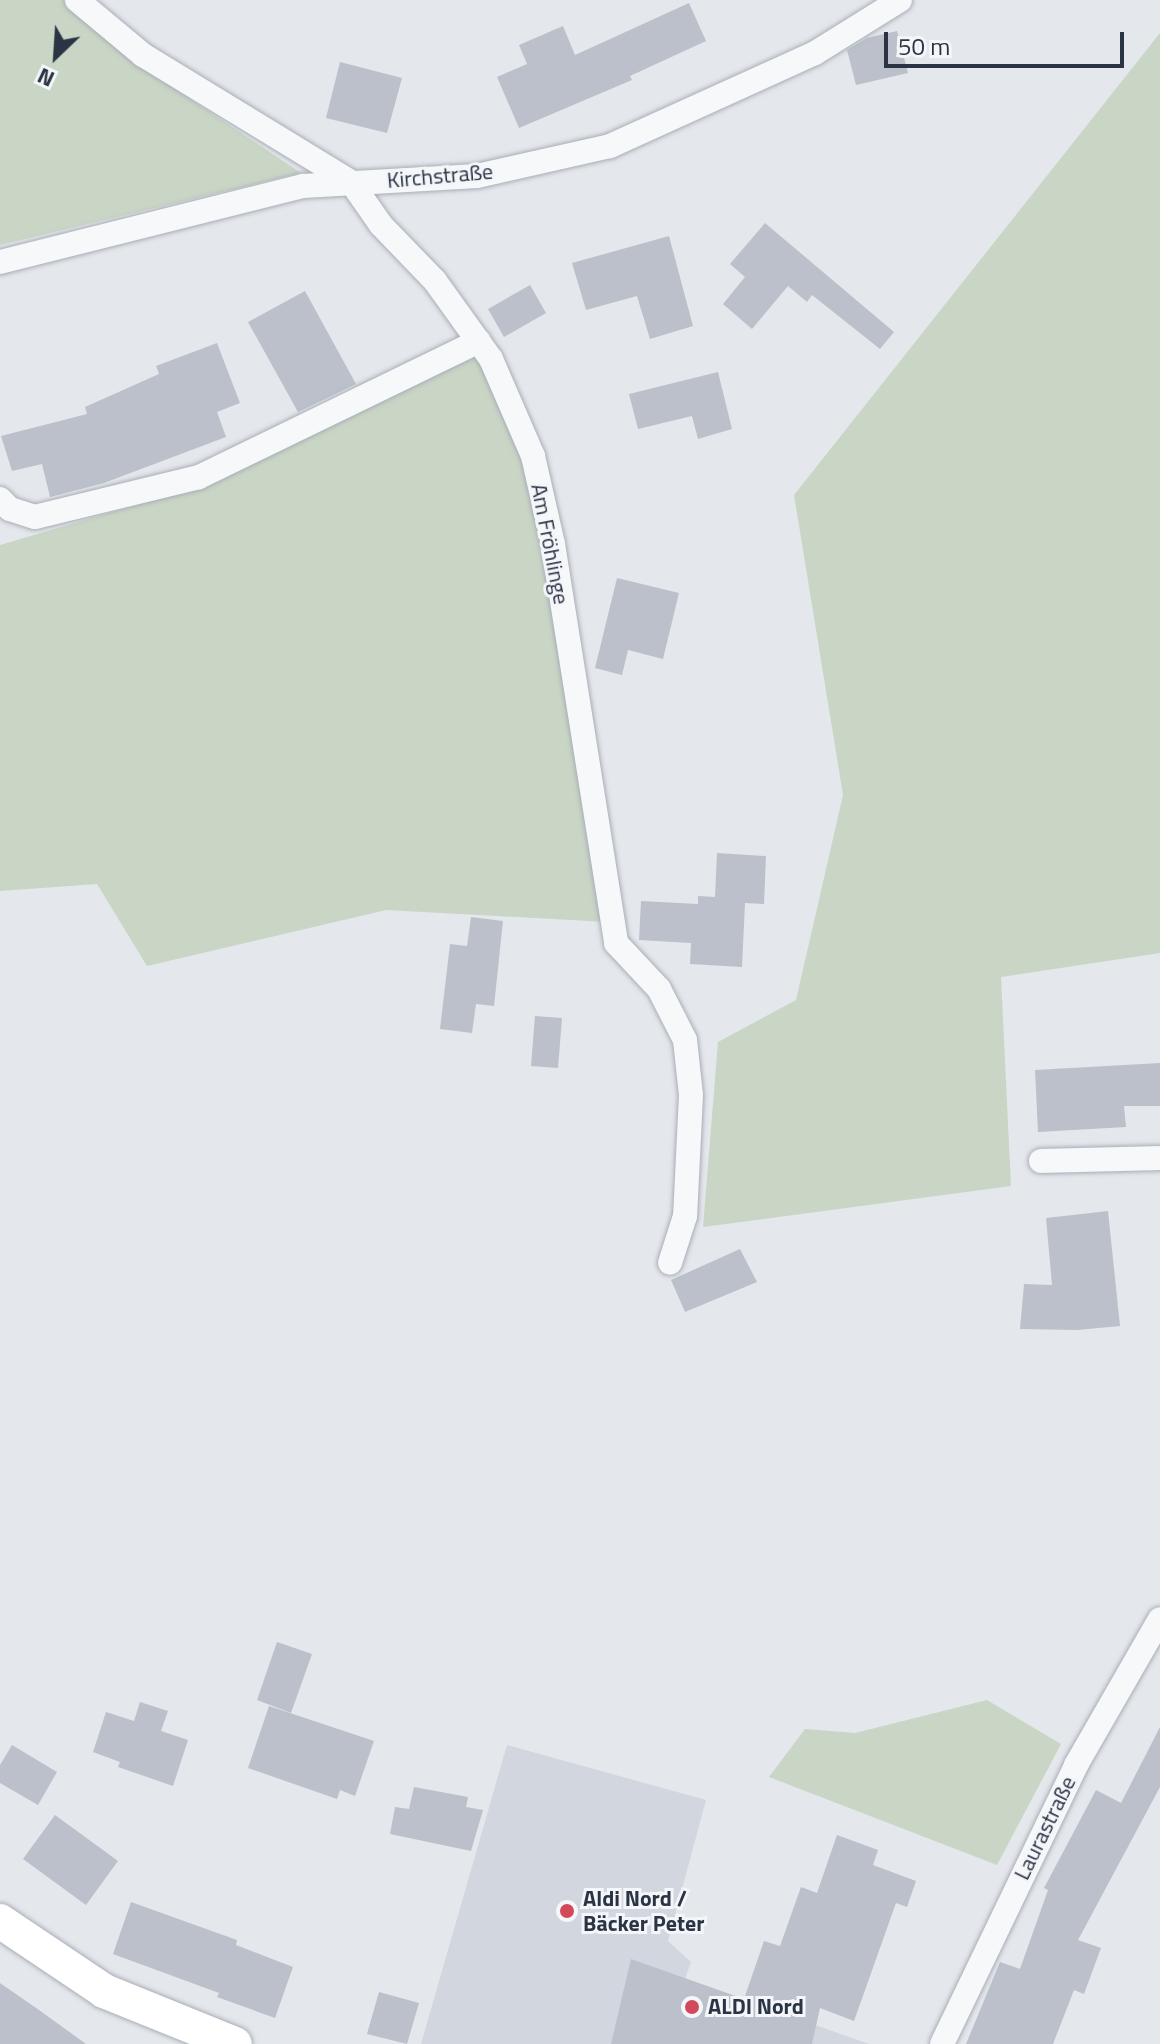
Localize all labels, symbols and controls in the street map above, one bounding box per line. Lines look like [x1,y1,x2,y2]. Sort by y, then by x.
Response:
north arrow [16,16,96,96]
scale bar [888,16,1128,66]
text: 50 m [898,28,950,64]
text: N [32,59,60,96]
street label: Kirchstraße [386,158,494,194]
street label: Am Fröhlinge [525,481,575,607]
street label: Laurastraße [1009,1772,1081,1884]
place label: Aldi Nord / Bäcker Peter [583,1885,704,1936]
marker: Aldi Nord / Bäcker Peter [558,1902,576,1920]
place label: ALDI Nord [708,1994,804,2020]
marker: ALDI Nord [683,1998,701,2016]

